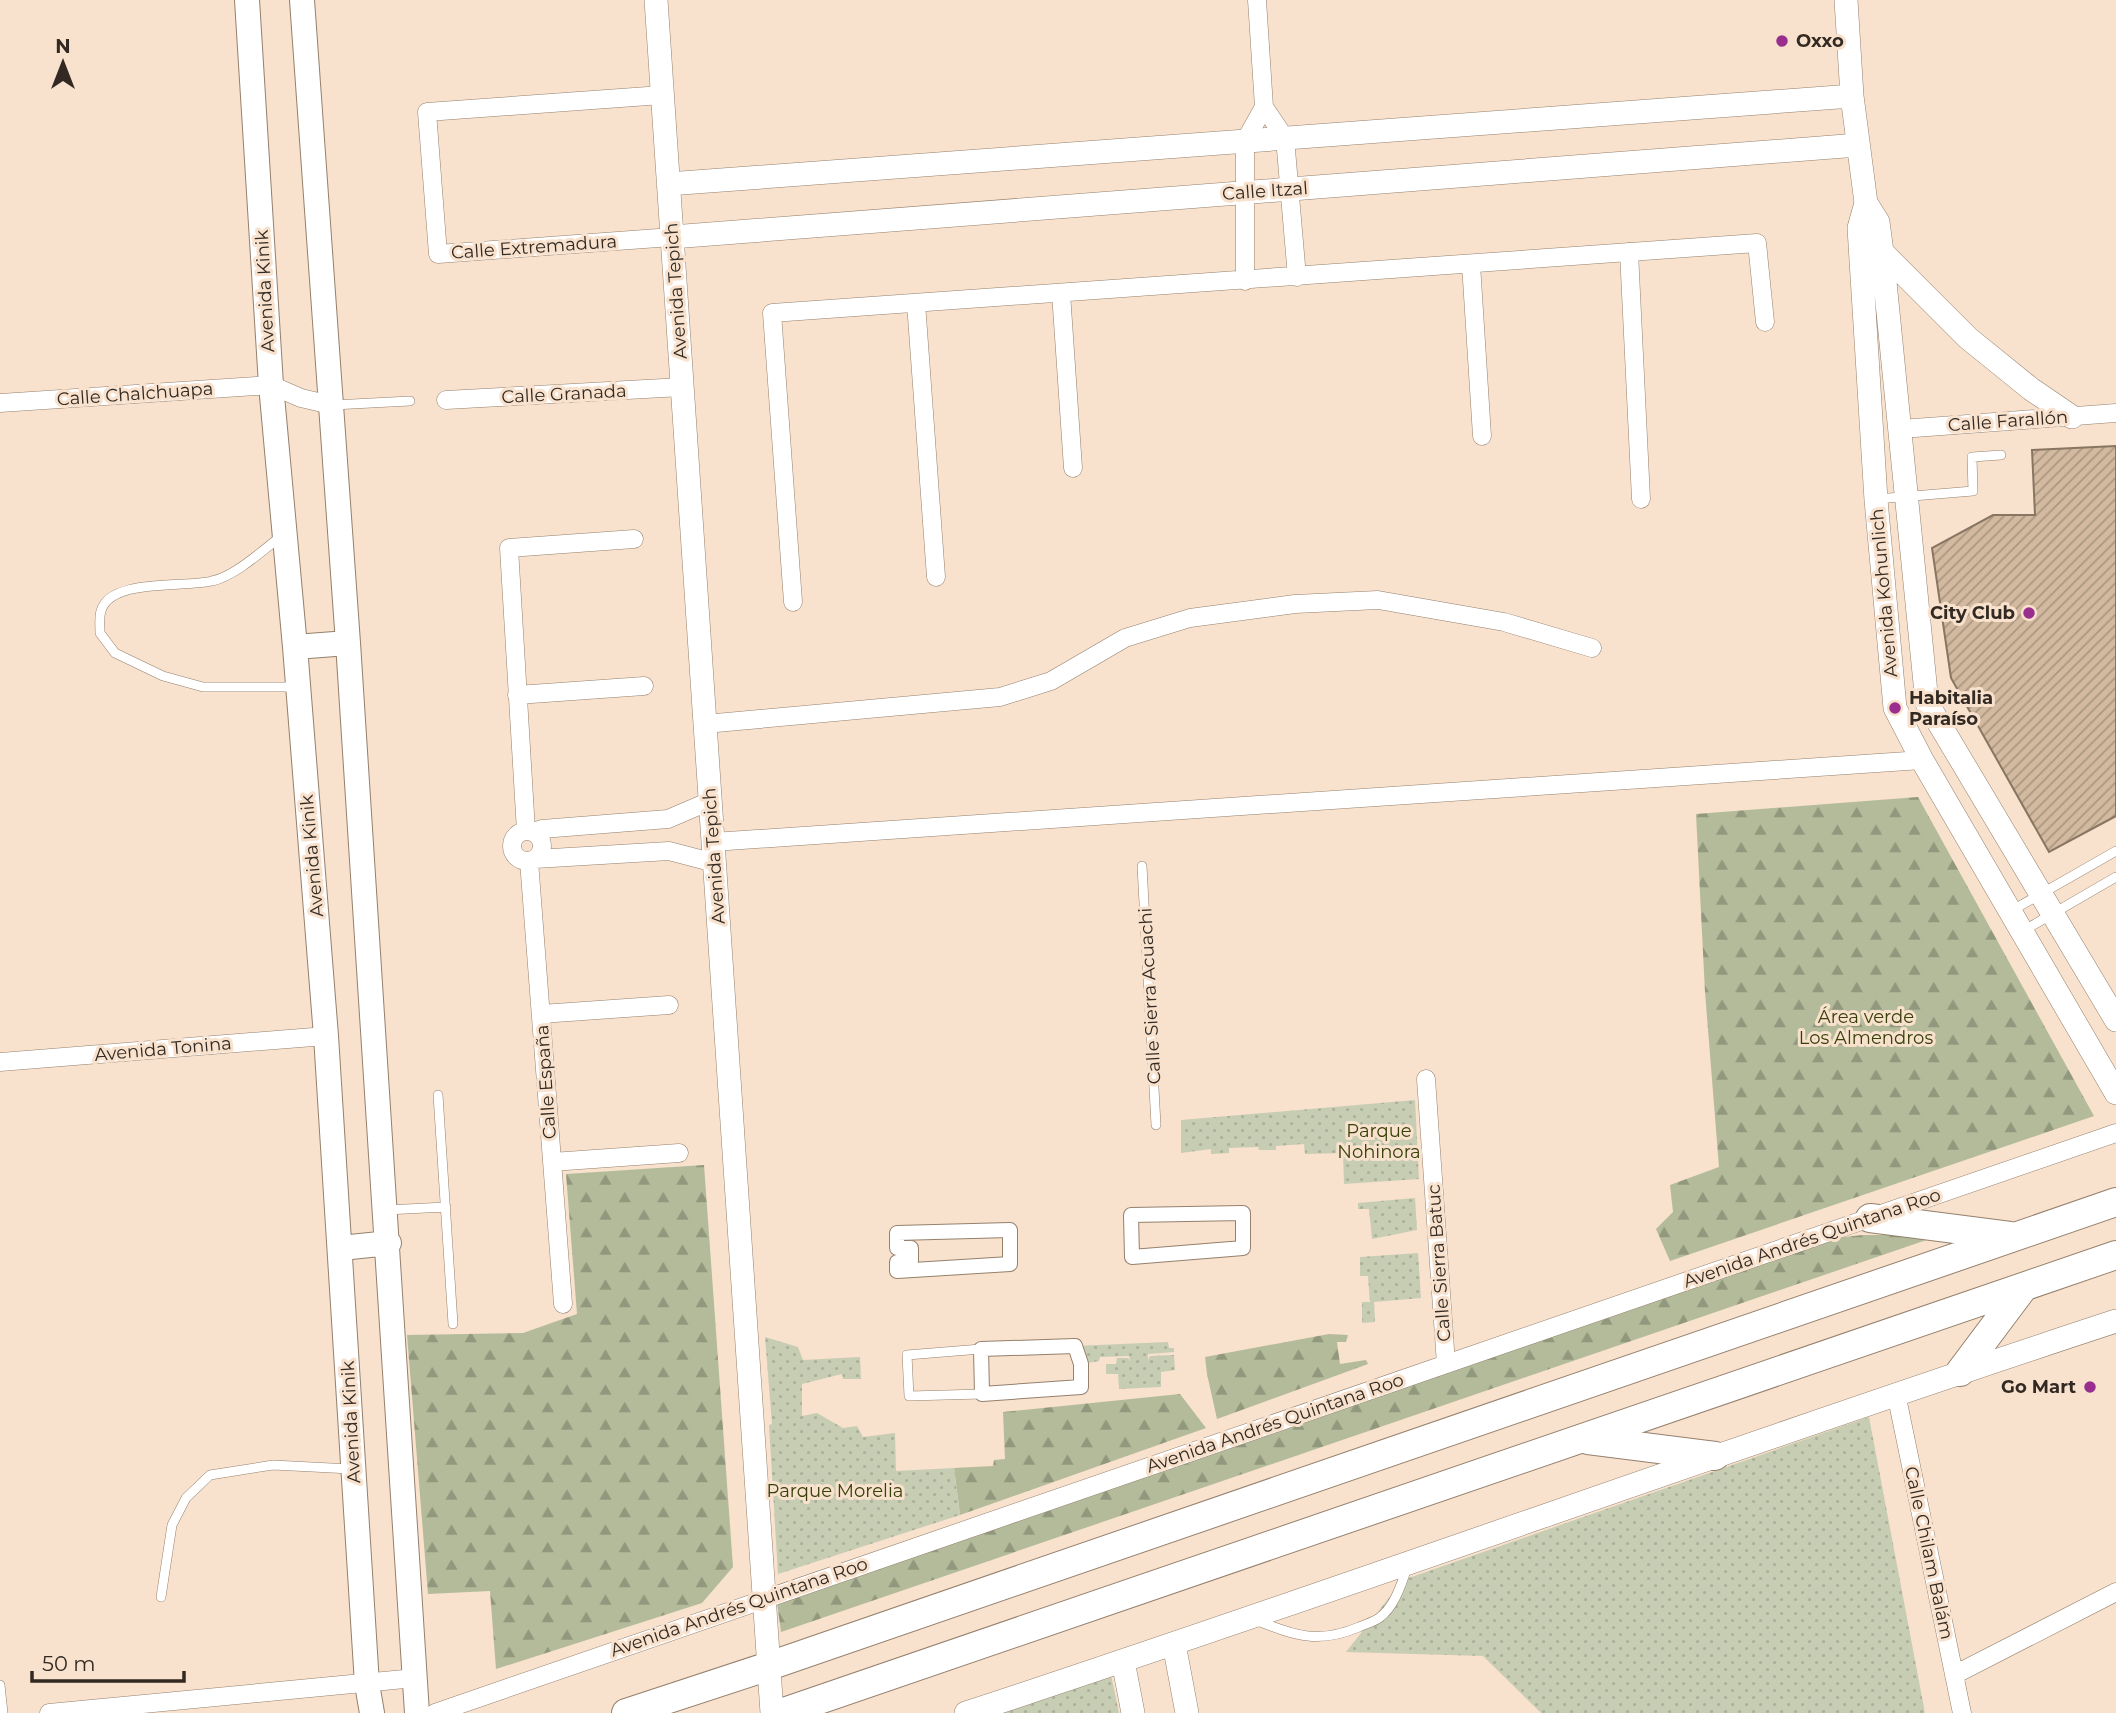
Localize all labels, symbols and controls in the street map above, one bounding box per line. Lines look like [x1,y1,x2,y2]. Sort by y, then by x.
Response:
north arrow [28,28,98,98]
place label: Oxxo [1796,30,1844,52]
marker: Oxxo [1774,33,1790,49]
text: N [55,35,71,58]
street label: Calle Itzal [1221,177,1309,205]
street label: Avenida Tepich [660,222,692,360]
street label: Avenida Kinik [251,229,279,353]
street label: Calle Extremadura [450,230,618,264]
street label: Calle Chalchuapa [56,378,214,410]
street label: Calle Granada [501,380,627,408]
street label: Calle Farallón [1947,406,2069,436]
street label: Avenida Kohunlich [1866,508,1902,678]
place label: City Club [1930,602,2015,624]
marker: City Club [2021,605,2037,621]
place label: Habitalia Paraíso [1909,687,1993,730]
marker: Habitalia Paraíso [1887,700,1903,716]
street label: Avenida Tepich [698,787,730,925]
street label: Avenida Kinik [296,794,328,918]
street label: Calle Sierra Acuachi [1134,907,1166,1085]
park label: Área verde Los Almendros [1799,1006,1933,1049]
street label: Calle España [531,1024,561,1140]
street label: Avenida Tonina [93,1032,233,1066]
park label: Parque Nohinora [1337,1120,1421,1163]
street label: Calle Sierra Batuc [1423,1183,1455,1343]
street label: Avenida Andrés Quintana Roo [1680,1184,1944,1292]
street label: Avenida Kinik [337,1360,365,1484]
street label: Avenida Andrés Quintana Roo [1143,1369,1407,1477]
place label: Go Mart [2001,1376,2076,1398]
marker: Go Mart [2082,1379,2098,1395]
street label: Calle Chilam Balám [1900,1464,1958,1642]
park label: Parque Morelia [767,1480,903,1502]
street label: Avenida Andrés Quintana Roo [607,1553,871,1661]
scale bar [32,1640,184,1684]
text: 50 m [42,1651,96,1676]

